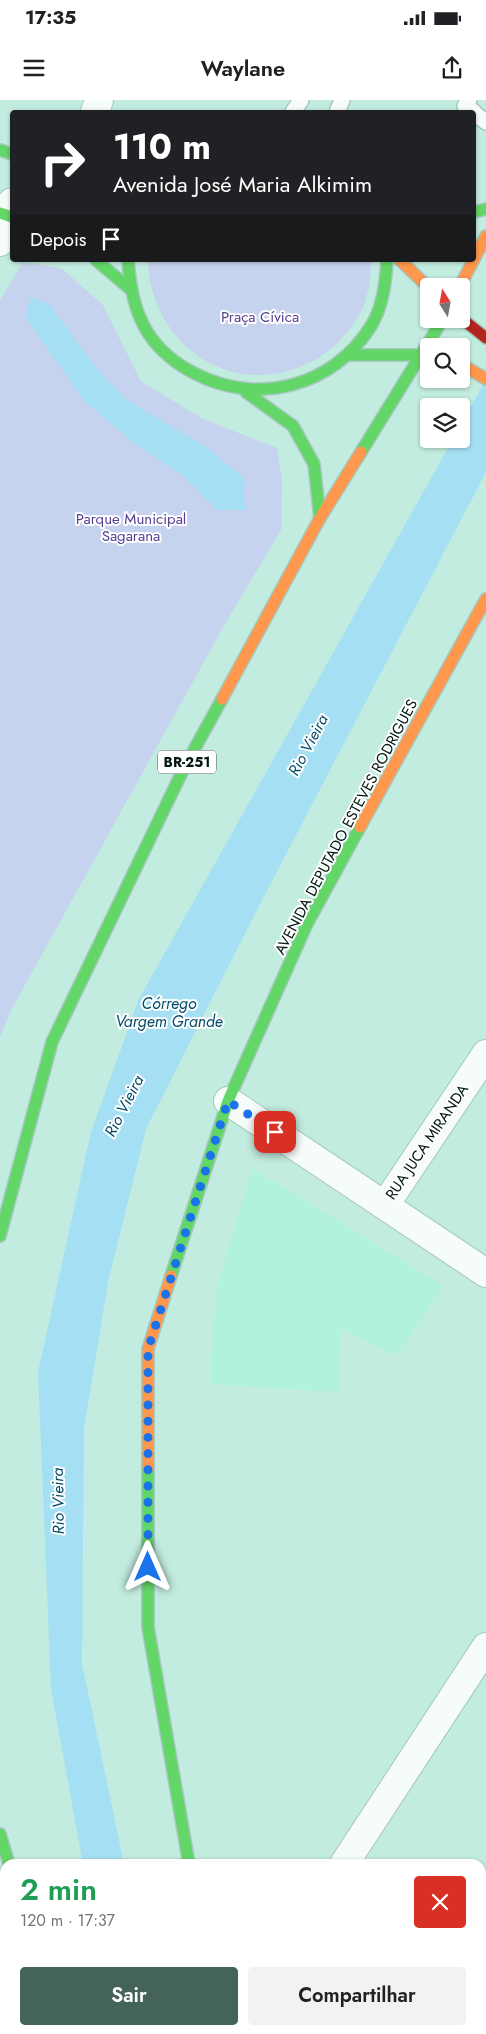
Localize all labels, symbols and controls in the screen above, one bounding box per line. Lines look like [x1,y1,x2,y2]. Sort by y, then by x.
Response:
text: 17:35 [25,4,76,31]
text: Waylane [201,52,285,84]
icon: menu [20,54,48,82]
icon: share [438,54,466,82]
text: 110 m [113,122,211,172]
icon: right [30,130,95,195]
text: Avenida José Maria Alkimim [113,168,372,200]
icon: arrive [97,225,125,253]
text: Depois [30,226,87,253]
north arrow [420,278,470,328]
map controls [420,278,470,448]
park label: Praça Cívica [221,306,299,328]
button: search [420,338,470,388]
button: layers [420,398,470,448]
park label: Parque Municipal Sagarana [76,508,186,547]
street label: AVENIDA DEPUTADO ESTEVES RODRIGUES [269,695,423,959]
water label: Rio Vieira [282,710,334,780]
road number: BR-251 [158,750,216,774]
water label: Córrego Vargem Grande [115,992,223,1033]
water label: Rio Vieira [99,1071,149,1141]
street label: RUA JUCA MIRANDA [380,1080,474,1204]
pin [254,1111,296,1153]
icon: arrive [261,1118,289,1146]
water label: Rio Vieira [46,1467,70,1534]
position arrow [121,1540,173,1592]
text: 2 min [20,1868,97,1911]
button: close [414,1876,466,1928]
text: 120 m · 17:37 [20,1909,115,1932]
button: Sair [20,1967,238,2025]
button: Compartilhar [248,1967,466,2025]

